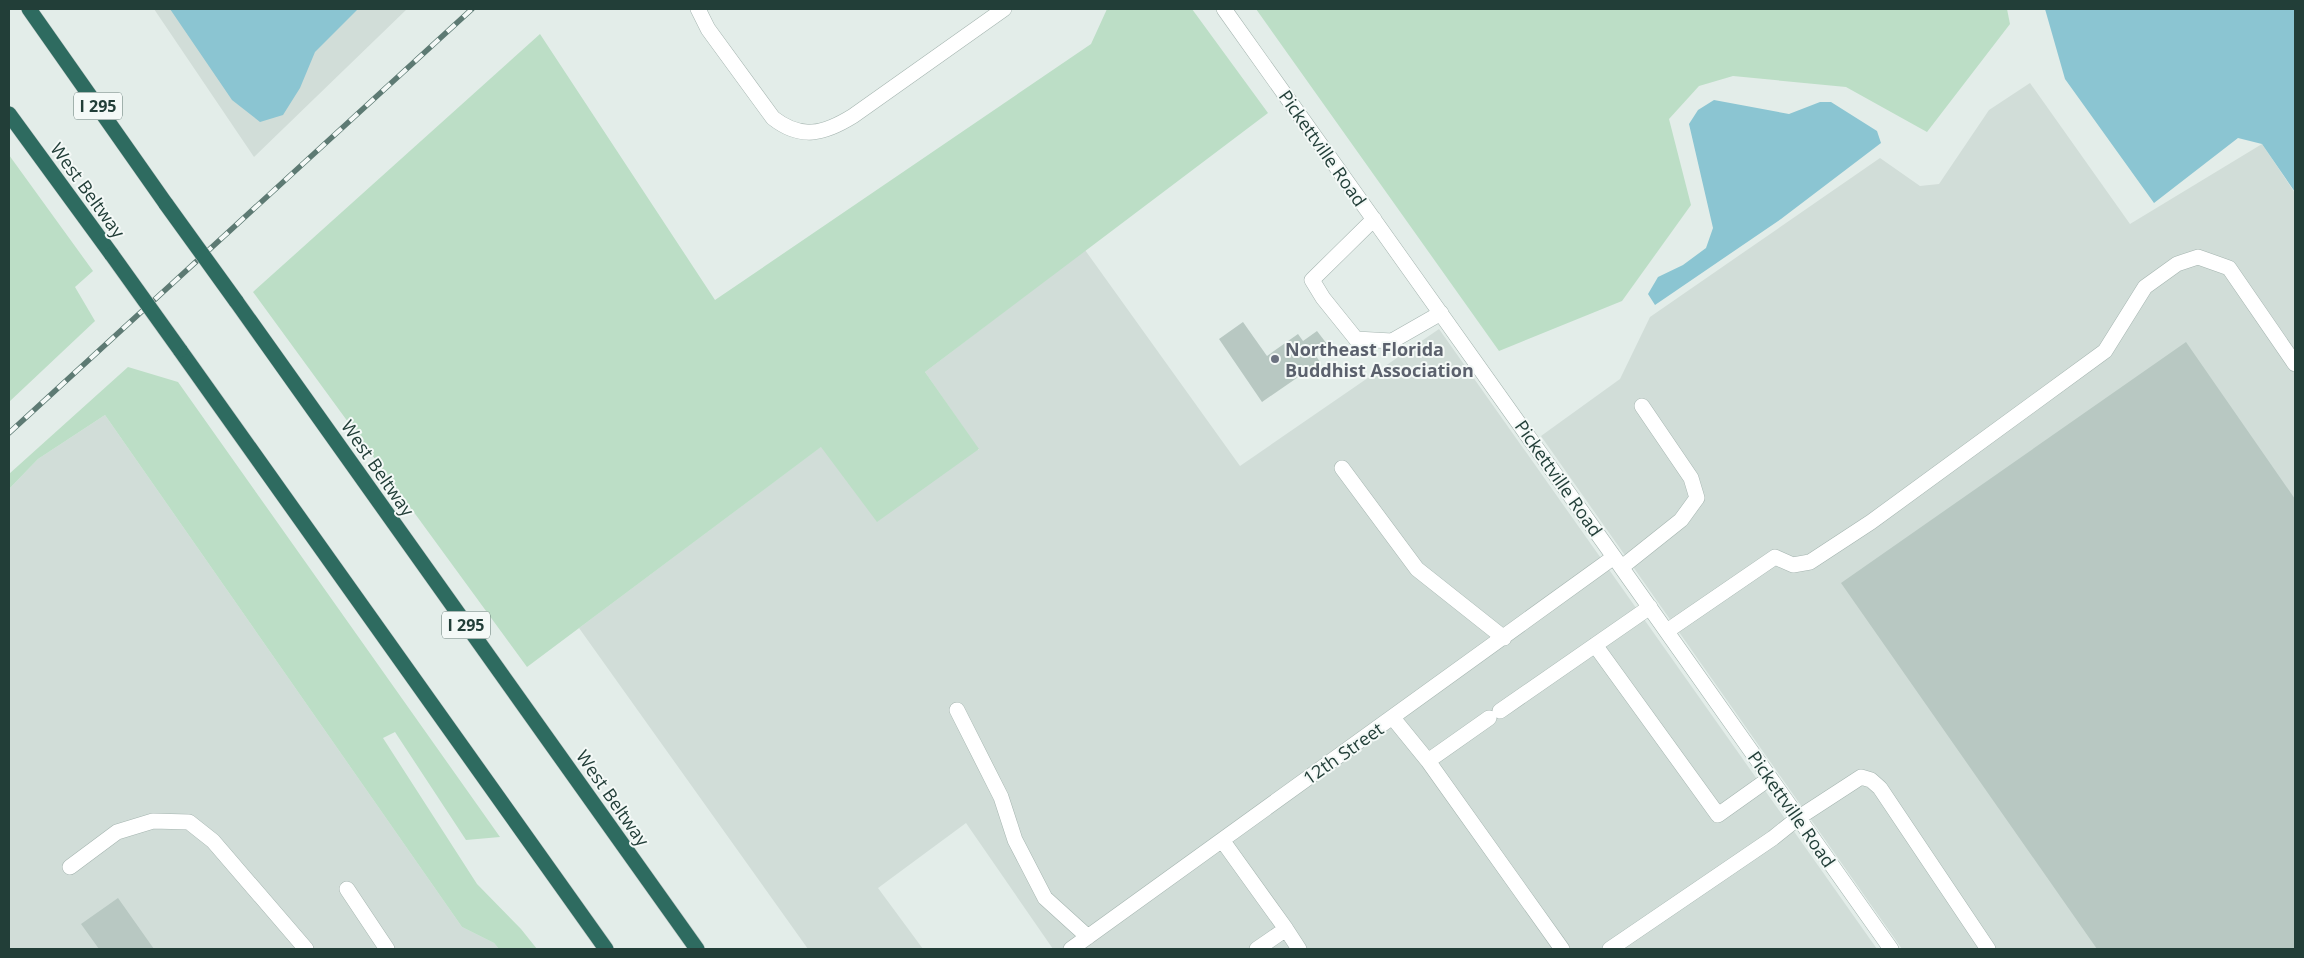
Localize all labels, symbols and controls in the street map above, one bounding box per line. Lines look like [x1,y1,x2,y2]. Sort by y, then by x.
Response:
street label: Pickettville Road [1274,85,1372,211]
road number: I 295 [74,92,122,120]
street label: West Beltway [45,138,131,243]
place label: Northeast Florida Buddhist Association [1285,337,1474,382]
marker: Northeast Florida Buddhist Association [1269,353,1281,365]
street label: West Beltway [336,415,421,522]
street label: Pickettville Road [1510,415,1608,541]
road number: I 295 [442,612,490,638]
street label: 12th Street [1298,716,1388,790]
street label: West Beltway [571,745,656,852]
street label: Pickettville Road [1743,746,1841,872]

